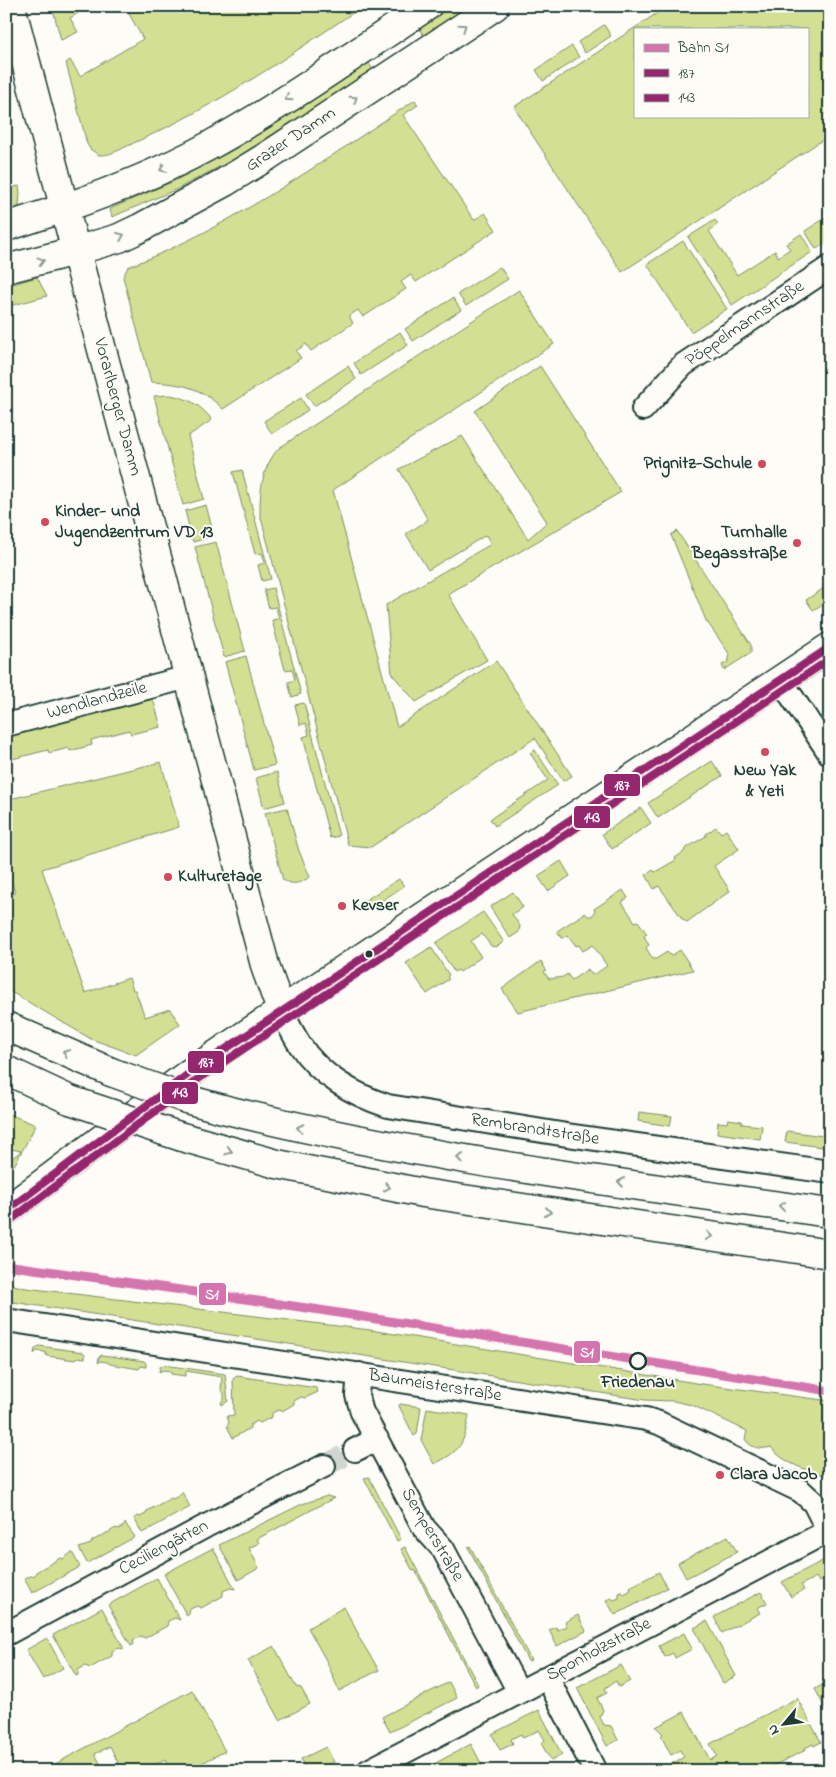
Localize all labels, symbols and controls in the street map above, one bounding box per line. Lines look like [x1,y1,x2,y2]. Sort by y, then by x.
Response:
one-way arrow [458,24,467,33]
legend [634,28,808,118]
text: Bahn S1 [677,37,729,59]
text: 187 [678,63,695,85]
text: 143 [678,87,695,109]
one-way arrow [284,91,293,101]
one-way arrow [349,96,358,105]
street label: Grazer Damm [241,101,341,179]
one-way arrow [159,163,168,173]
one-way arrow [117,232,125,242]
one-way arrow [36,256,44,266]
street label: Pöppelmannstraße [680,274,811,374]
street label: Vorarlberger Damm [85,334,148,479]
place label: Prignitz-Schule [644,451,753,478]
marker: Prignitz-Schule [756,458,768,470]
place label: Kinder- und Jugendzentrum VD 13 [55,499,214,547]
marker: Kinder- und Jugendzentrum VD 13 [39,516,51,528]
place label: Turnhalle Begasstraße [691,520,788,568]
marker: Turnhalle Begasstraße [791,537,803,549]
street label: Wendlandzeile [44,675,151,727]
marker: New Yak & Yeti [759,746,771,758]
place label: New Yak & Yeti [734,758,797,805]
line badge: 187 [603,773,641,797]
text: 187 [614,776,630,797]
line badge: 143 [573,805,611,829]
text: 143 [584,808,600,829]
place label: Kulturetage [178,864,263,891]
marker: Kulturetage [162,871,174,883]
place label: Kevser [352,893,399,919]
marker: Kevser [336,900,348,912]
unlabelled marker [364,949,374,959]
one-way arrow [62,1049,71,1060]
line badge: 187 [187,1050,225,1074]
text: 187 [198,1053,214,1074]
line badge: 143 [161,1081,199,1105]
text: 143 [172,1083,188,1104]
street label: Rembrandtstraße [469,1107,602,1153]
one-way arrow [296,1123,305,1134]
one-way arrow [224,1145,233,1155]
one-way arrow [456,1154,464,1164]
one-way arrow [616,1178,625,1188]
one-way arrow [383,1181,392,1191]
one-way arrow [777,1201,785,1212]
one-way arrow [544,1206,552,1217]
one-way arrow [705,1230,713,1241]
line badge: S1 [198,1282,227,1306]
text: S1 [205,1285,219,1306]
line badge: S1 [573,1340,601,1364]
text: S1 [580,1343,594,1364]
marker: Friedenau [629,1352,647,1370]
street label: Baumeisterstraße [366,1363,504,1409]
place label: Friedenau [600,1370,675,1396]
place label: Clara Jacob [730,1462,818,1488]
marker: Clara Jacob [714,1469,726,1481]
street label: Semperstraße [394,1483,471,1588]
street label: Ceciliengärten [115,1513,214,1583]
street label: Sponholzstraße [542,1611,657,1689]
north arrow [758,1700,808,1750]
text: N [762,1720,785,1739]

